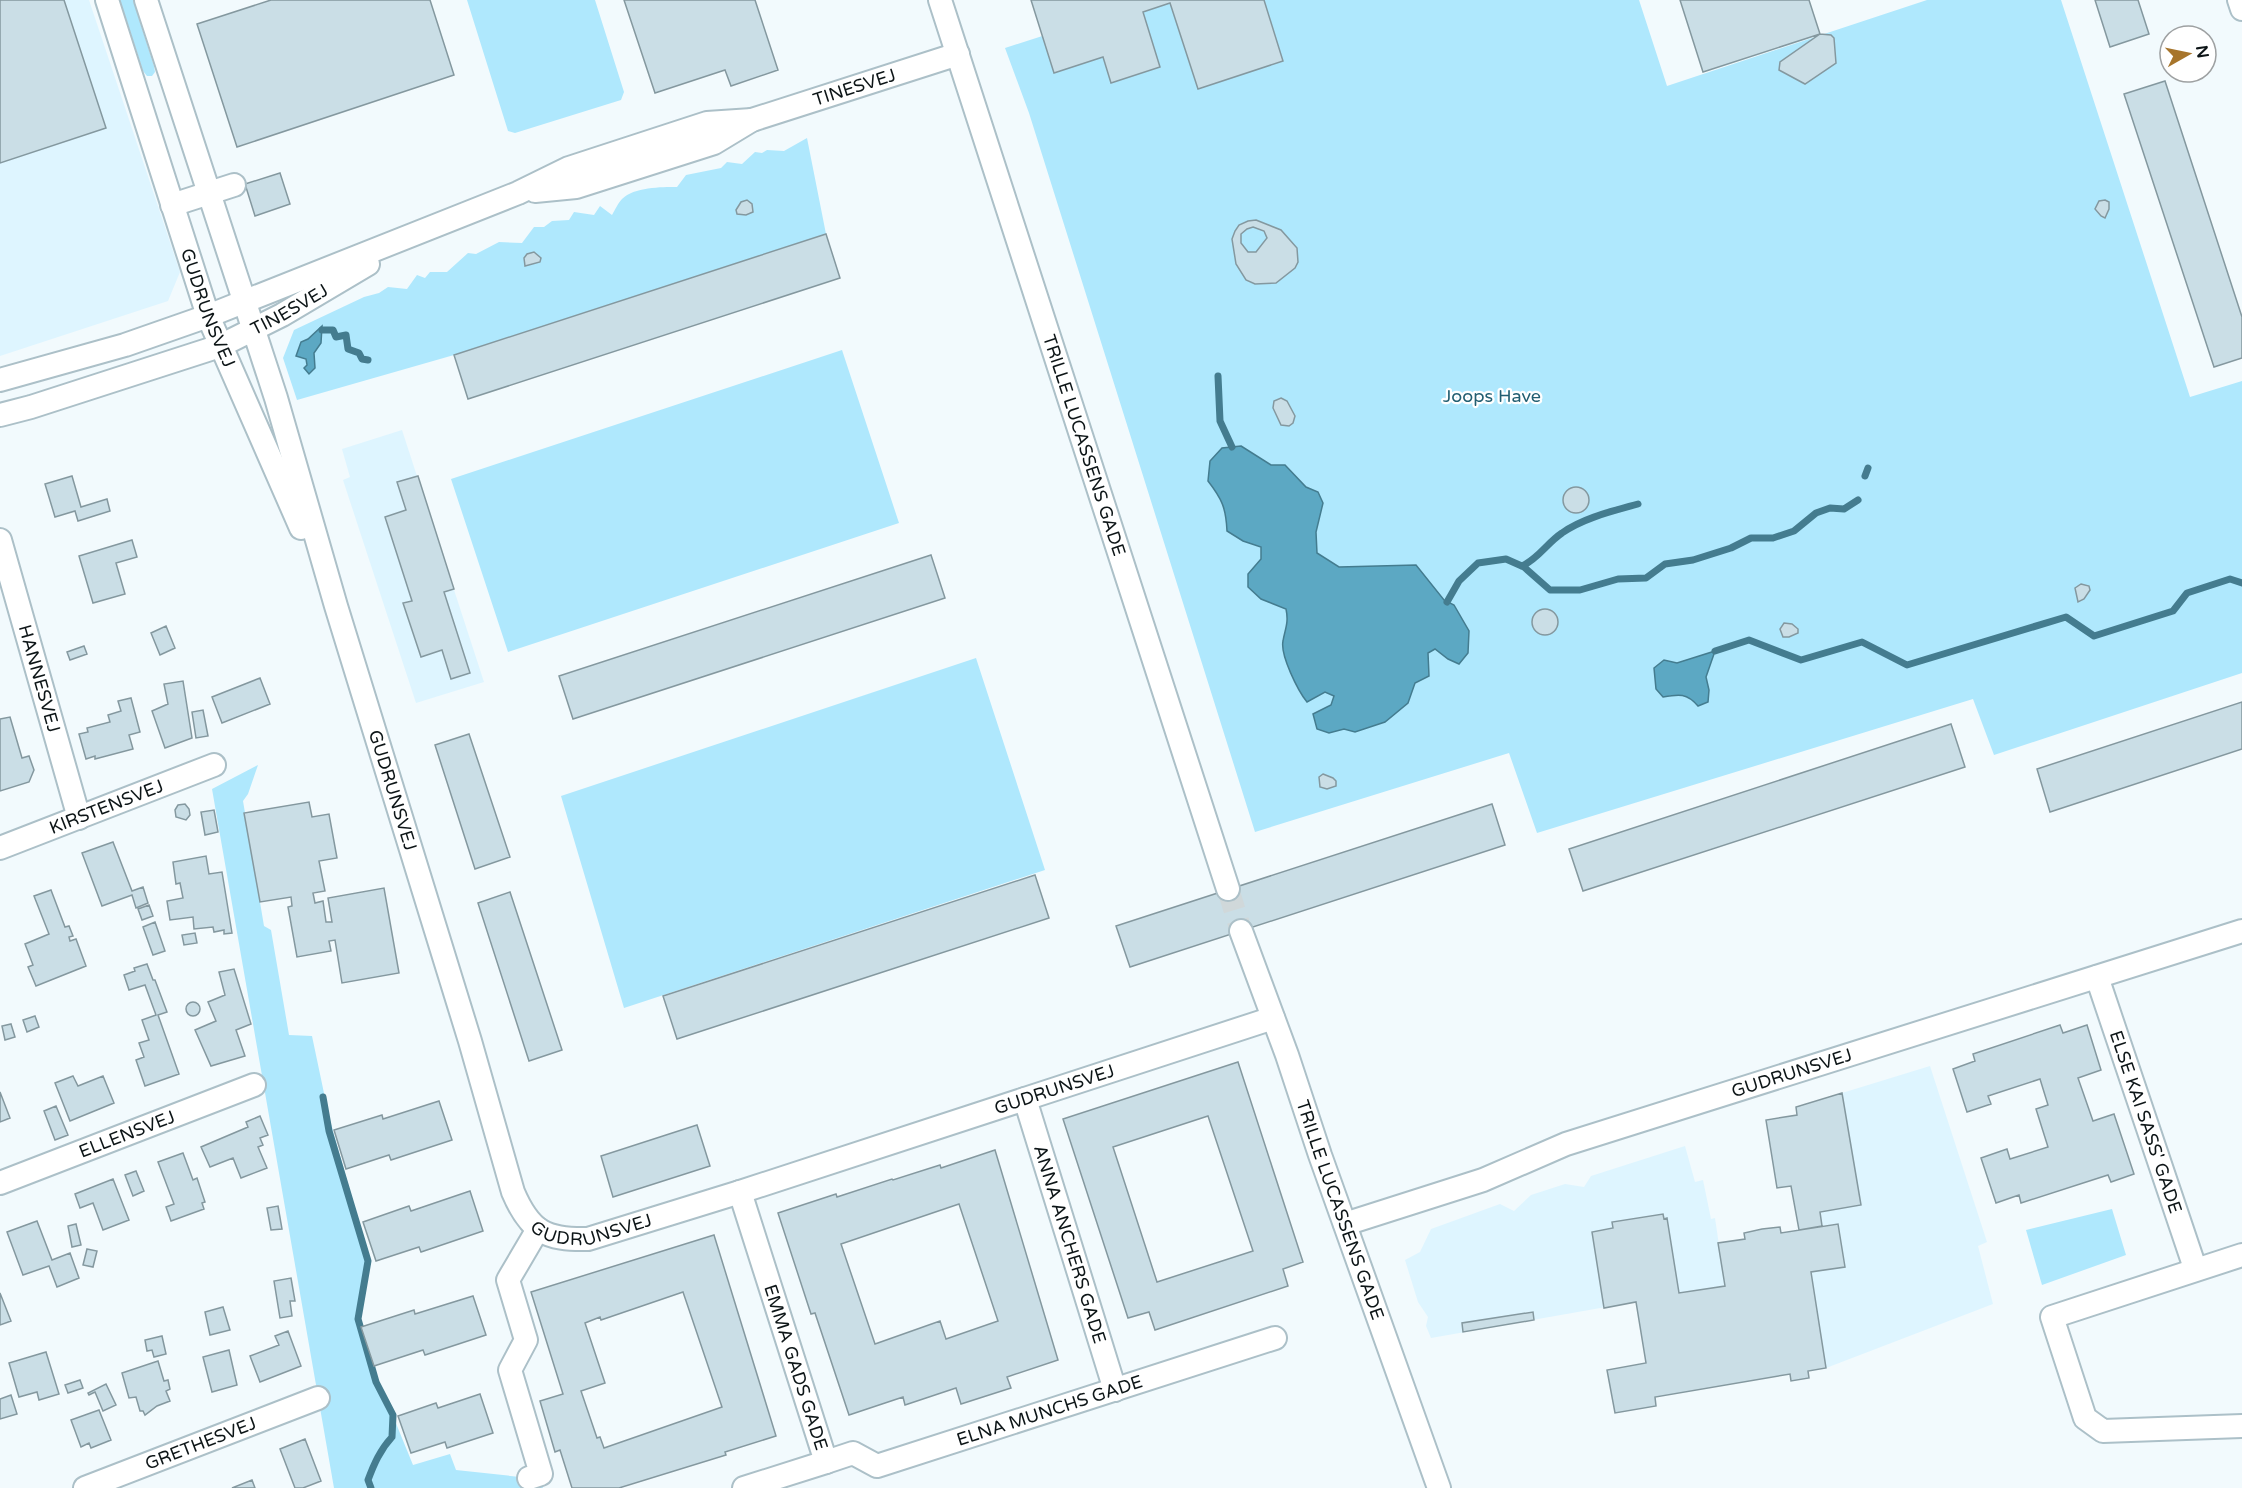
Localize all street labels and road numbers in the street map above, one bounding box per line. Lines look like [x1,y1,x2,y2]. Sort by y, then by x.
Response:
street label: TINESVEJ [810,64,898,111]
street label: GUDRUNSVEJ [176,246,240,371]
street label: TINESVEJ [247,279,332,340]
street label: TRILLE LUCASSENS GADE [1038,332,1130,559]
street label: HANNESVEJ [14,622,65,735]
street label: GUDRUNSVEJ [364,727,422,853]
street label: KIRSTENSVEJ [46,775,167,839]
street label: ELSE KAI SASS' GADE [2105,1028,2187,1216]
street label: GUDRUNSVEJ [1729,1044,1855,1102]
street label: GUDRUNSVEJ [991,1060,1117,1119]
street label: TRILLE LUCASSENS GADE [1292,1097,1389,1323]
street label: ELLENSVEJ [76,1106,178,1163]
street label: ANNA ANCHERS GADE [1029,1142,1111,1346]
street label: GUDRUNSVEJ [526,1209,655,1251]
street label: EMMA GADS GADE [759,1282,833,1453]
street label: ELNA MUNCHS GADE [954,1370,1145,1451]
street label: GRETHESVEJ [142,1412,259,1475]

